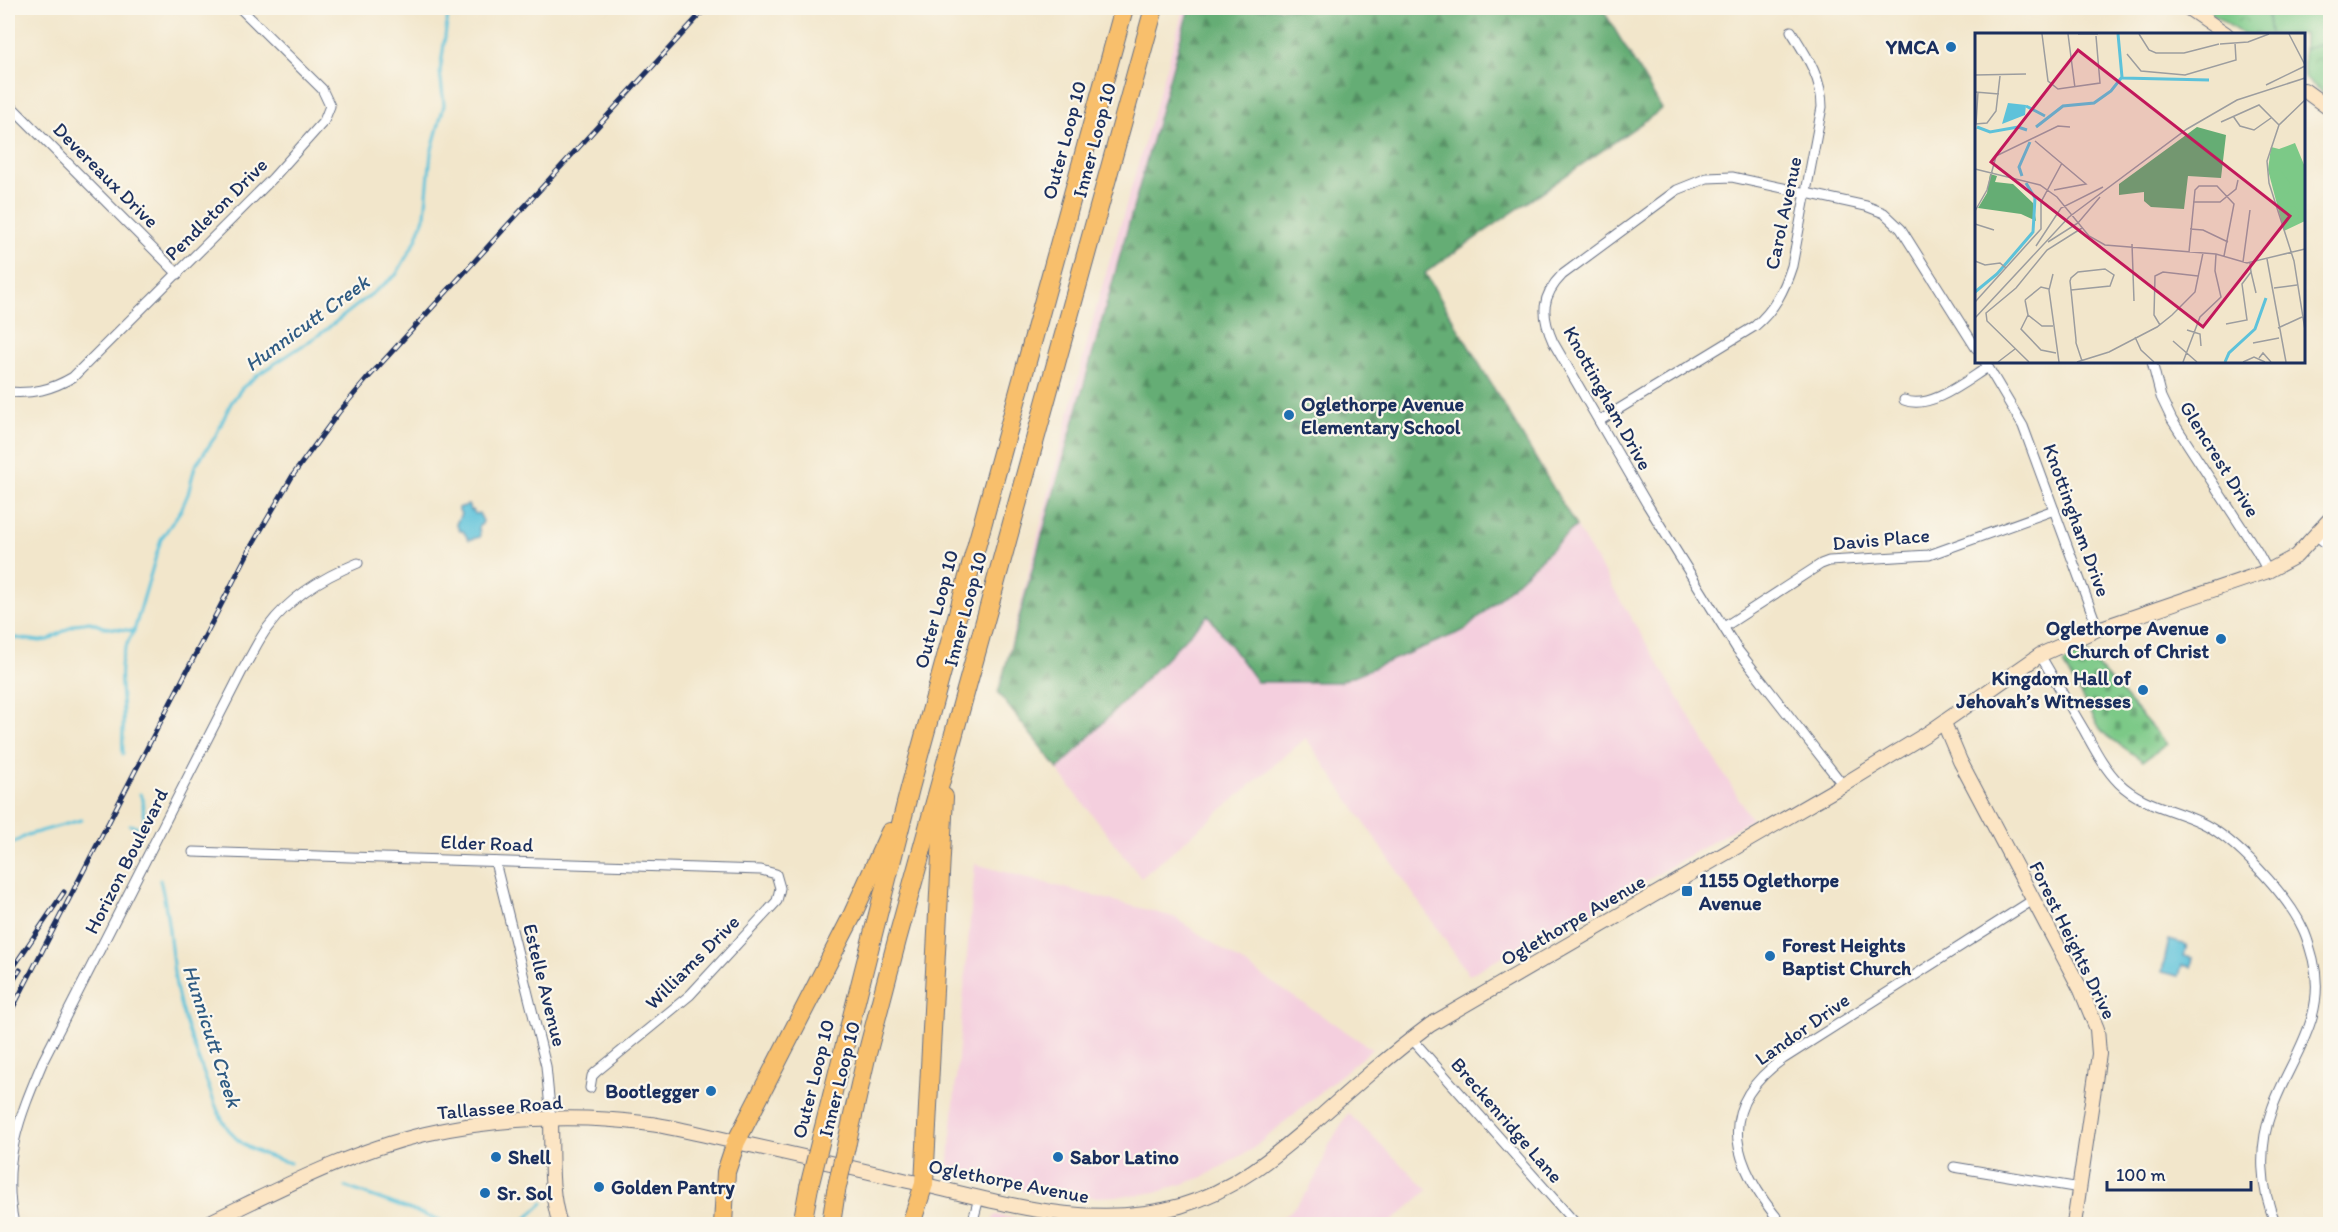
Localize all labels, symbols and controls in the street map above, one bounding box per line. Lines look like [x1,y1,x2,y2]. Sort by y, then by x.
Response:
inset map [1975,33,2305,363]
place label: YMCA [1885,35,1939,59]
marker: YMCA [1944,40,1958,54]
street label: Outer Loop 10 [1037,78,1091,202]
street label: Inner Loop 10 [1067,80,1121,200]
street label: Devereaux Drive [48,117,164,233]
street label: Pendleton Drive [160,153,272,265]
street label: Carol Avenue [1759,154,1807,272]
water label: Hunnicutt Creek [239,268,375,376]
street label: Knottingham Drive [1558,322,1658,474]
place label: Oglethorpe Avenue Elementary School [1301,392,1465,440]
street label: Glencrest Drive [2175,396,2265,522]
marker: Oglethorpe Avenue Elementary School [1282,408,1296,422]
street label: Knottingham Drive [2038,440,2116,600]
street label: Davis Place [1831,523,1931,555]
street label: Outer Loop 10 [909,547,963,671]
street label: Inner Loop 10 [938,549,992,669]
place label: Oglethorpe Avenue Church of Christ [2046,616,2209,663]
marker: Oglethorpe Avenue Church of Christ [2214,632,2228,646]
place label: Kingdom Hall of Jehovah’s Witnesses [1955,666,2131,713]
marker: Kingdom Hall of Jehovah’s Witnesses [2136,683,2150,697]
street label: Horizon Boulevard [79,784,173,938]
street label: Elder Road [440,829,534,857]
street label: Forest Heights Drive [2024,857,2122,1023]
place label: 1155 Oglethorpe Avenue [1698,868,1840,915]
street label: Oglethorpe Avenue [1496,869,1650,971]
marker: 1155 Oglethorpe Avenue [1680,884,1694,898]
street label: Williams Drive [640,910,744,1014]
street label: Estelle Avenue [518,921,572,1049]
place label: Forest Heights Baptist Church [1782,933,1912,981]
marker: Forest Heights Baptist Church [1763,949,1777,963]
water label: Hunnicutt Creek [178,962,248,1111]
street label: Landor Drive [1750,988,1854,1070]
street label: Outer Loop 10 [787,1017,839,1141]
street label: Inner Loop 10 [813,1019,865,1139]
street label: Breckenridge Lane [1446,1052,1568,1188]
place label: Bootlegger [605,1079,699,1104]
marker: Bootlegger [704,1084,718,1098]
street label: Tallassee Road [436,1090,564,1124]
place label: Shell [508,1145,551,1169]
place label: Sabor Latino [1070,1145,1179,1169]
marker: Shell [489,1150,503,1164]
marker: Sabor Latino [1051,1150,1065,1164]
street label: Oglethorpe Avenue [927,1154,1091,1208]
scale bar [2107,1154,2251,1192]
text: 100 m [2116,1164,2166,1186]
place label: Golden Pantry [611,1175,735,1200]
marker: Golden Pantry [592,1180,606,1194]
place label: Sr. Sol [497,1181,553,1205]
marker: Sr. Sol [478,1186,492,1200]

